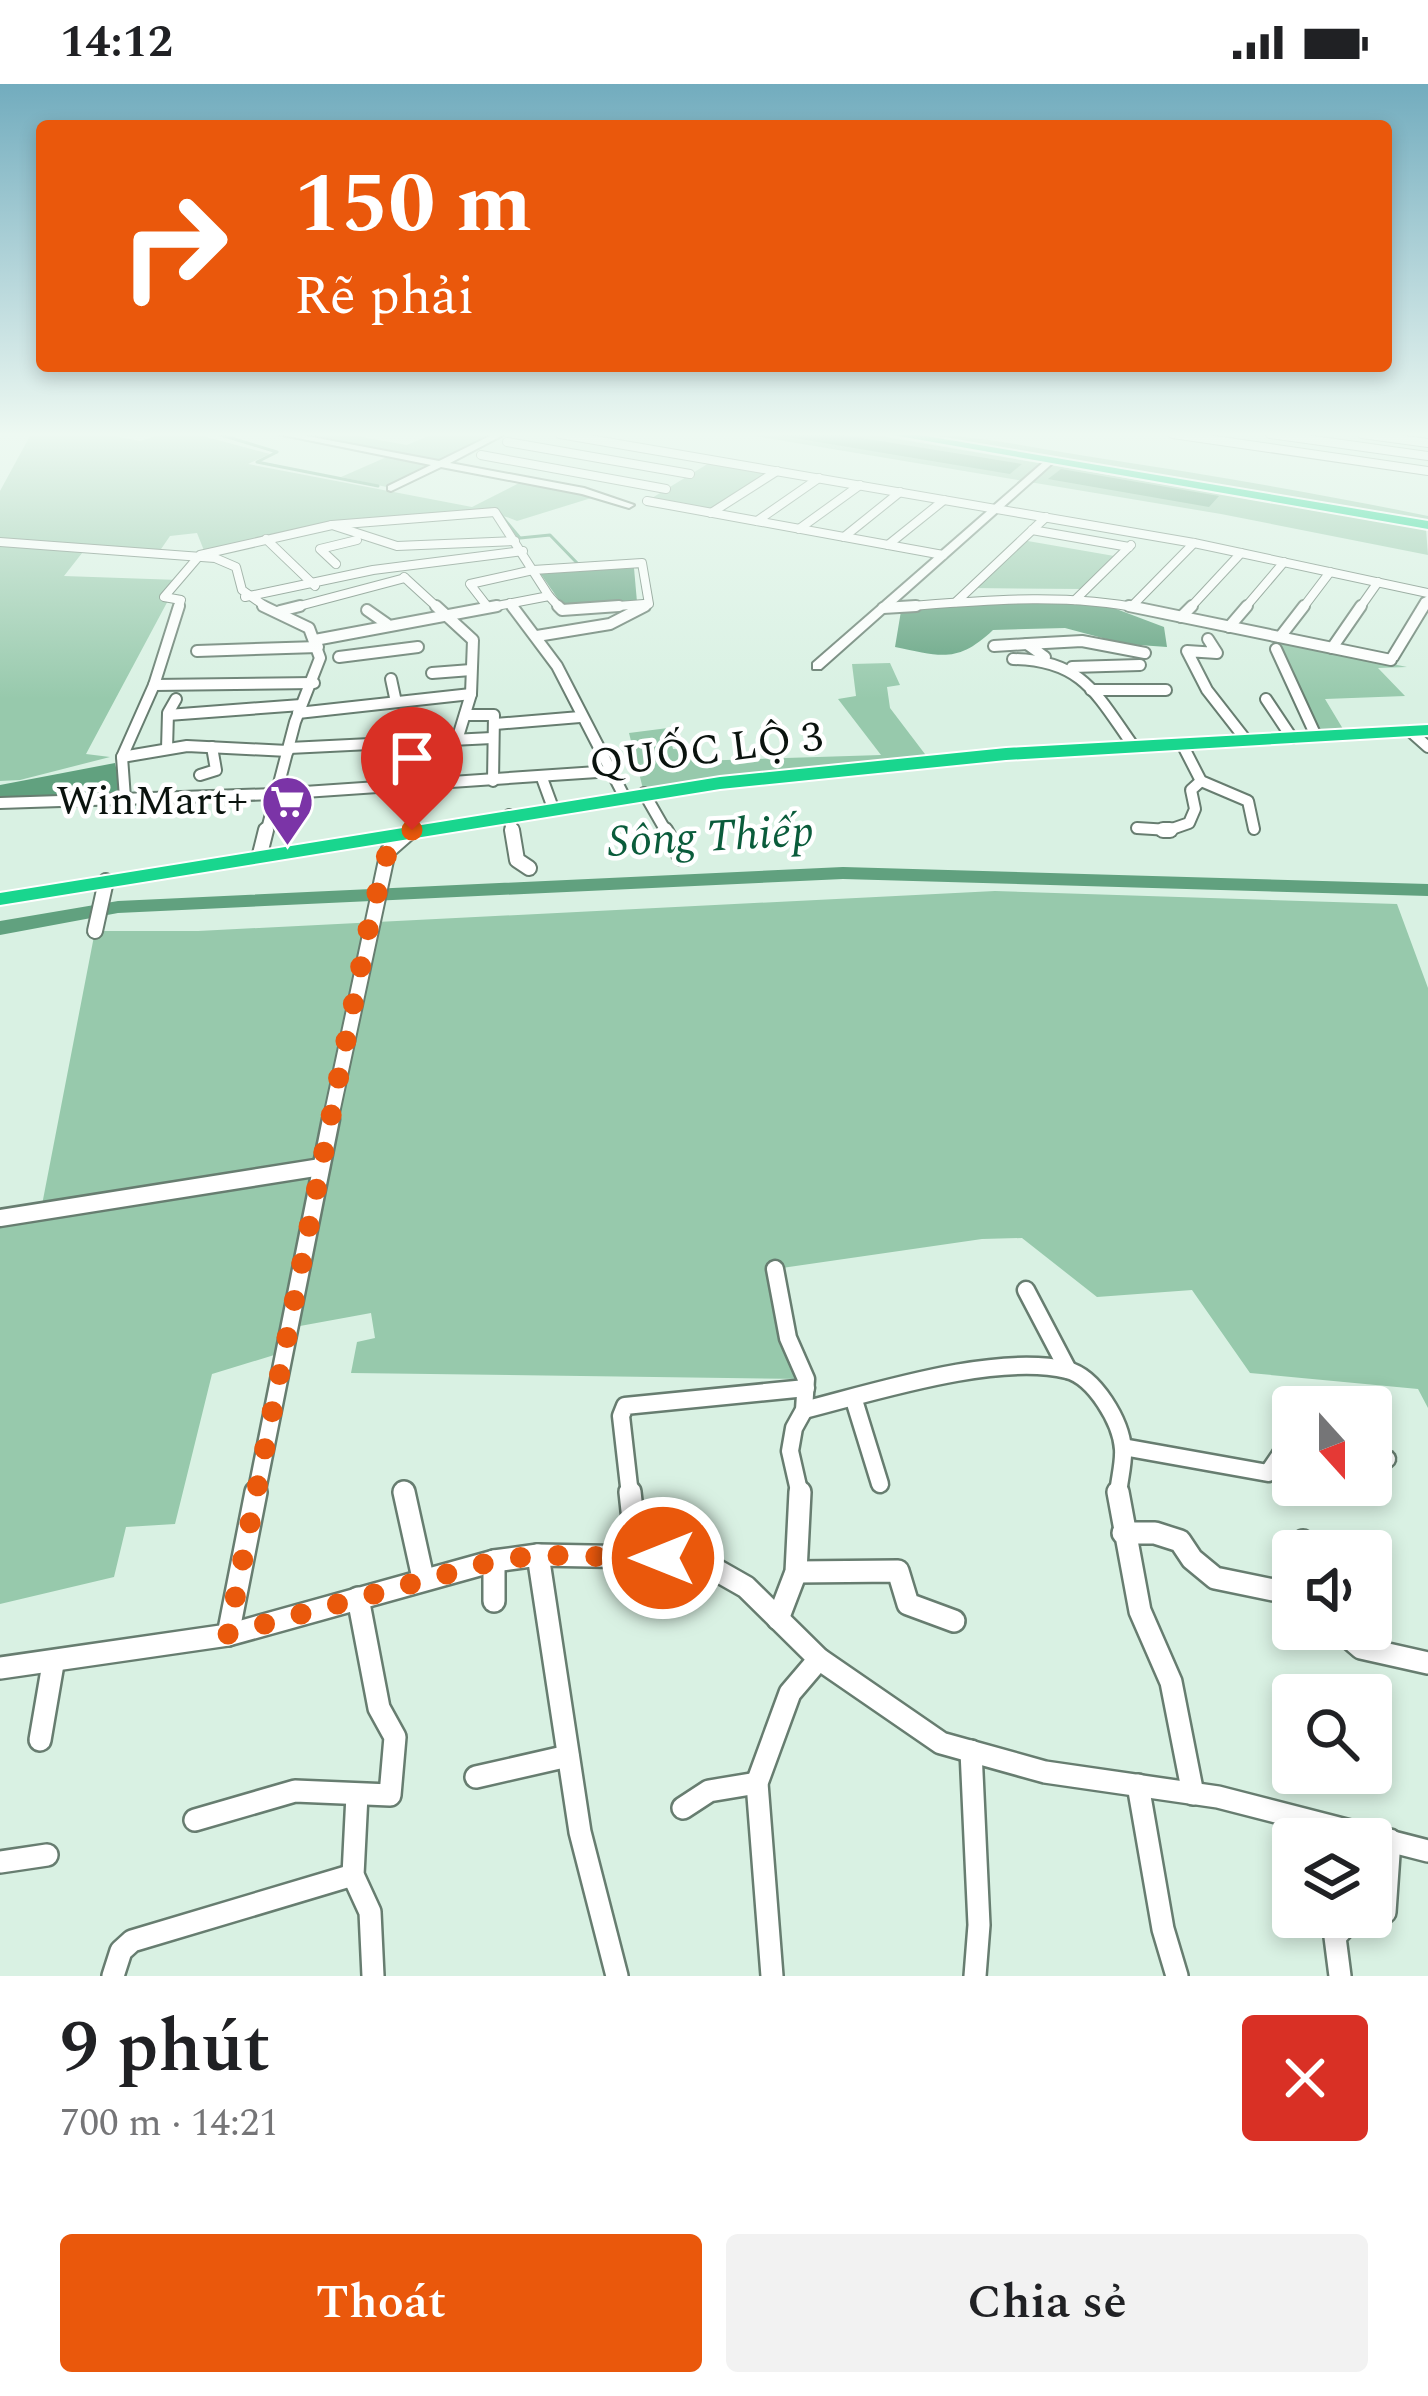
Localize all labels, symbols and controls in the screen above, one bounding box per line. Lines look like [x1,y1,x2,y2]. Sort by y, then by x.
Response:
text: 14:12 [60,8,173,77]
text: 150 m [294,141,532,269]
icon: right [96,168,252,324]
text: Rẽ phải [294,256,474,338]
street label: QUỐC LỘ 3 [586,705,826,797]
pin [361,707,463,830]
icon: arrive [379,725,445,791]
place label: WinMart+ [56,770,248,833]
supermarket icon: WinMart+ [259,773,315,847]
water label: Sông Thiếp [606,797,816,877]
north arrow [1272,1386,1392,1506]
map controls [1272,1386,1392,1938]
position arrow [600,1495,726,1621]
button: sound [1272,1530,1392,1650]
button: search [1272,1674,1392,1794]
button: layers [1272,1818,1392,1938]
text: 9 phút [60,1994,270,2103]
button: close [1242,2015,1368,2141]
text: 700 m · 14:21 [60,2094,279,2153]
button: Thoát [60,2234,702,2372]
button: Chia sẻ [726,2234,1368,2372]

